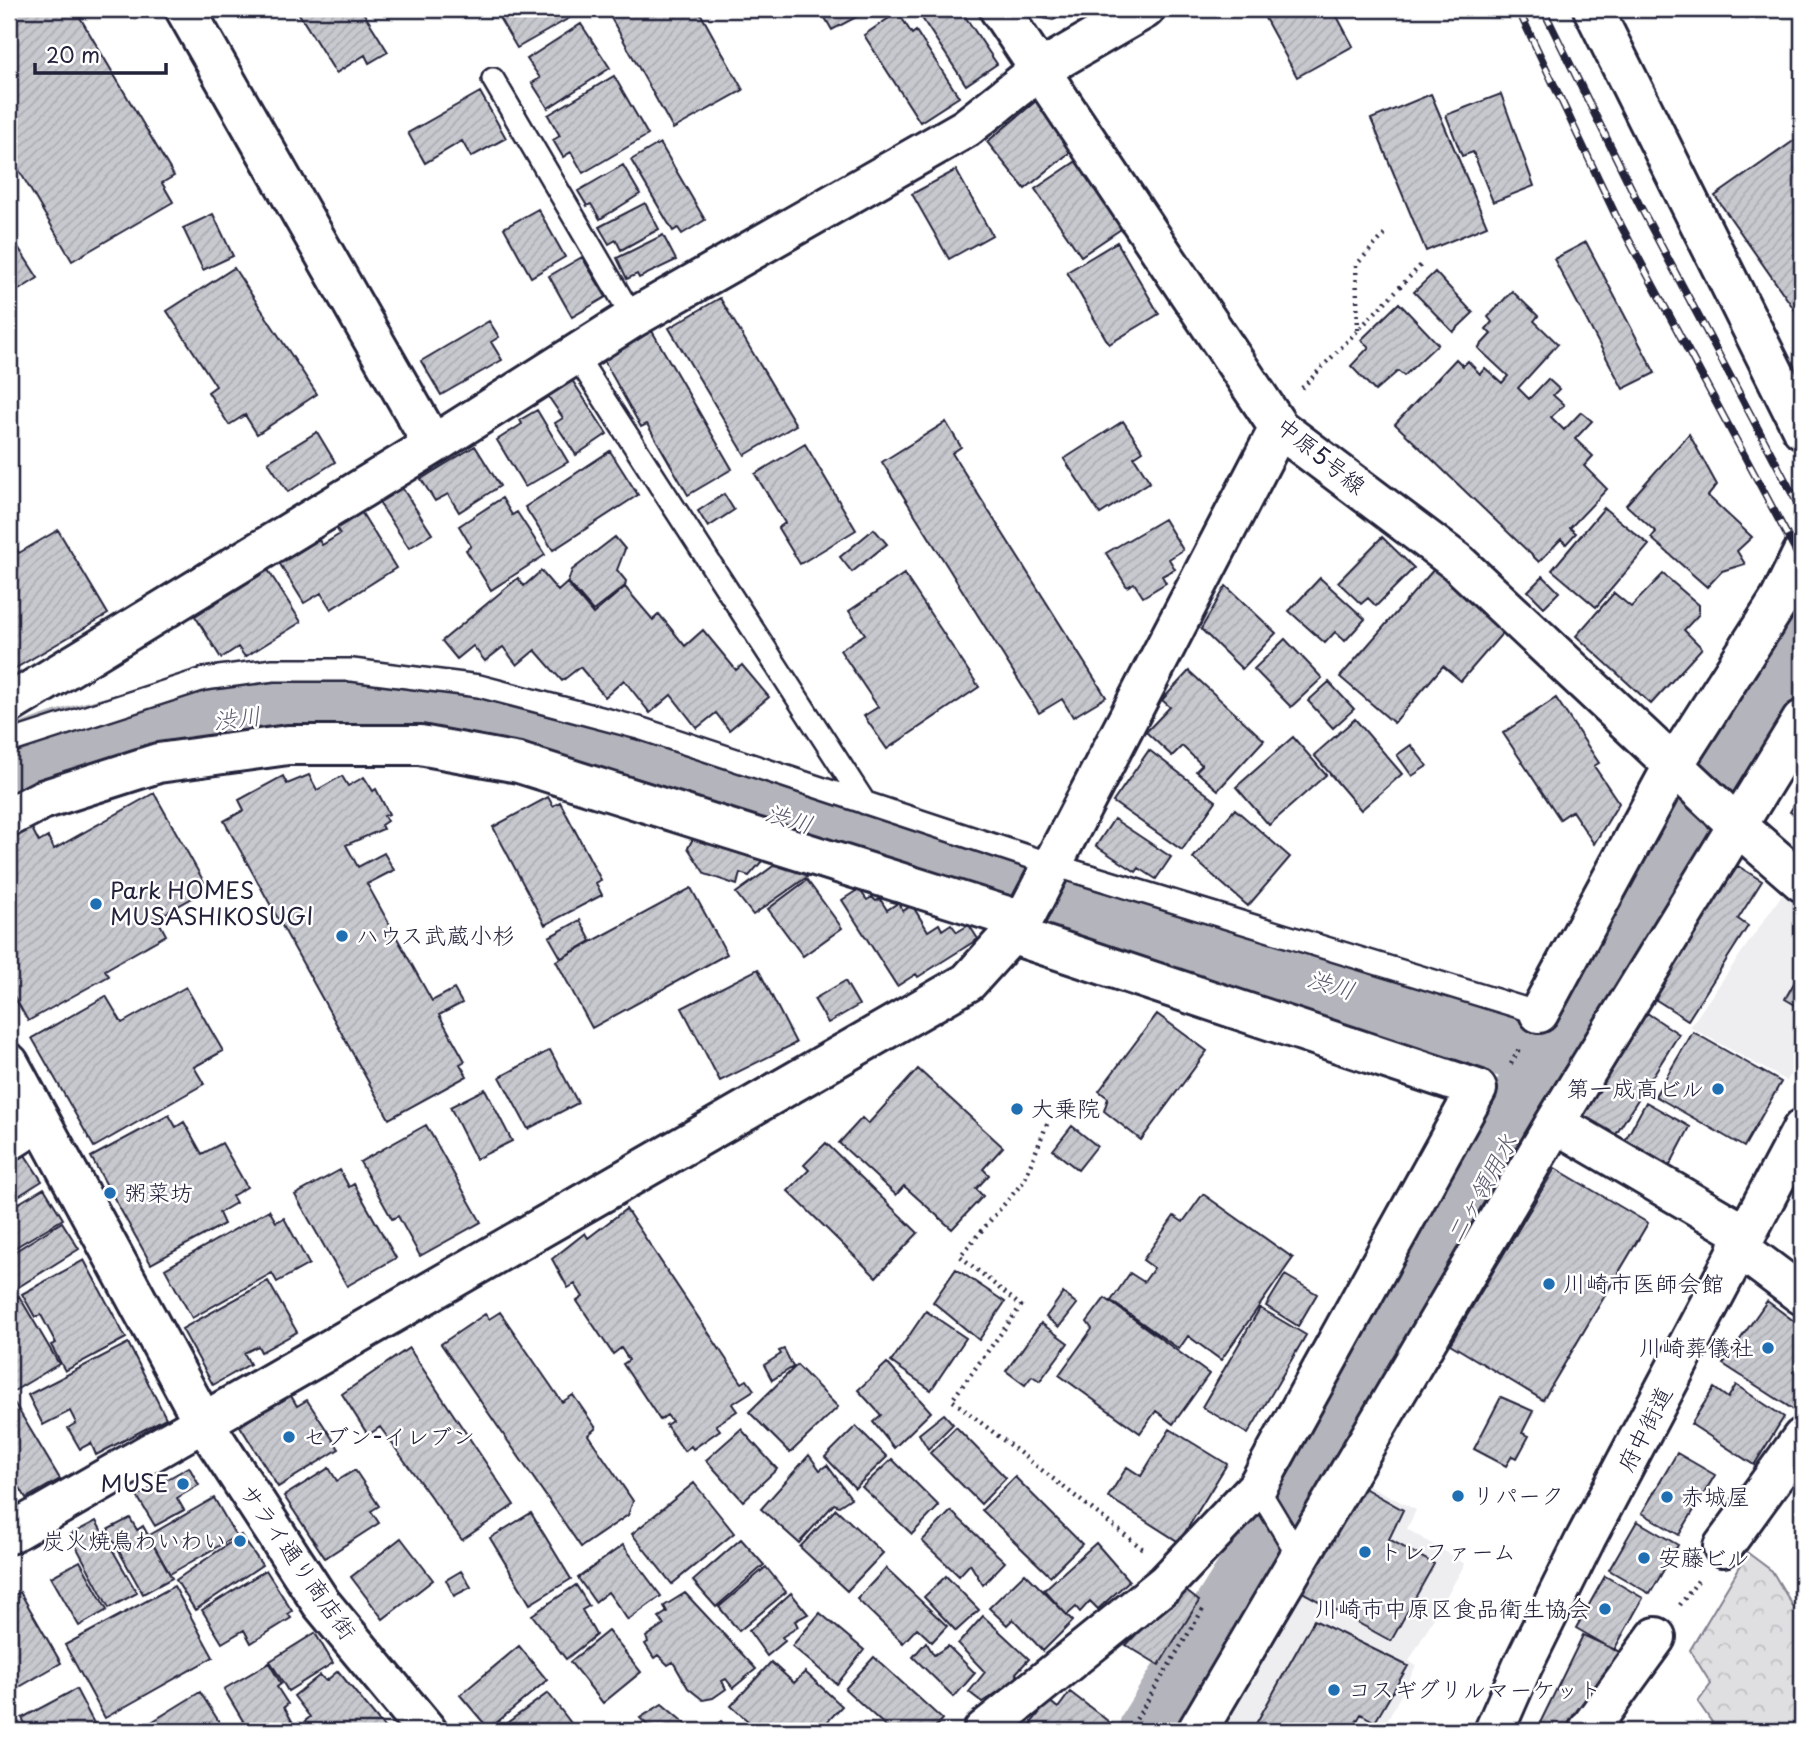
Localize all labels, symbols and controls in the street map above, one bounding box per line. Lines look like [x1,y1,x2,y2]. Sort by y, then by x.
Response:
scale bar [35,32,166,76]
text: 20 m [46,38,100,70]
street label: 中原5号線 [1269,408,1374,502]
water label: 渋川 [211,696,263,738]
water label: 渋川 [761,793,818,841]
place label: Park HOMES MUSASHIKOSUGI [110,872,314,933]
marker: Park HOMES MUSASHIKOSUGI [88,896,104,912]
place label: ハウス武蔵小杉 [356,917,516,952]
marker: ハウス武蔵小杉 [334,928,350,944]
water label: 渋川 [1303,959,1360,1007]
place label: 第一成高ビル [1566,1070,1704,1105]
marker: 第一成高ビル [1710,1081,1726,1097]
place label: 大乗院 [1031,1090,1100,1125]
marker: 大乗院 [1009,1101,1025,1117]
water label: 二ヶ領用水 [1435,1127,1525,1249]
place label: 粥菜坊 [124,1174,193,1209]
marker: 粥菜坊 [102,1185,118,1201]
place label: 川崎市医師会館 [1563,1265,1724,1300]
marker: 川崎市医師会館 [1541,1276,1557,1292]
place label: 川崎葬儀社 [1639,1329,1754,1364]
marker: 川崎葬儀社 [1760,1340,1776,1356]
street label: 府中街道 [1607,1379,1680,1477]
place label: セブン-イレブン [303,1418,475,1453]
marker: セブン-イレブン [281,1429,297,1445]
place label: MUSE [101,1465,169,1500]
marker: MUSE [175,1476,191,1492]
street label: サライ通り商店街 [232,1476,366,1646]
place label: リパーク [1472,1477,1564,1512]
place label: 赤城屋 [1681,1478,1750,1513]
marker: リパーク [1450,1488,1466,1504]
marker: 赤城屋 [1659,1489,1675,1505]
place label: 炭火焼鳥わいわい [42,1522,226,1557]
marker: 炭火焼鳥わいわい [232,1533,248,1549]
place label: トレファーム [1379,1533,1516,1568]
place label: 安藤ビル [1658,1539,1750,1574]
marker: トレファーム [1357,1544,1373,1560]
marker: 安藤ビル [1636,1550,1652,1566]
place label: 川崎市中原区食品衛生協会 [1315,1590,1591,1625]
marker: 川崎市中原区食品衛生協会 [1597,1601,1613,1617]
place label: コスギグリルマーケット [1348,1671,1601,1706]
marker: コスギグリルマーケット [1326,1682,1342,1698]

